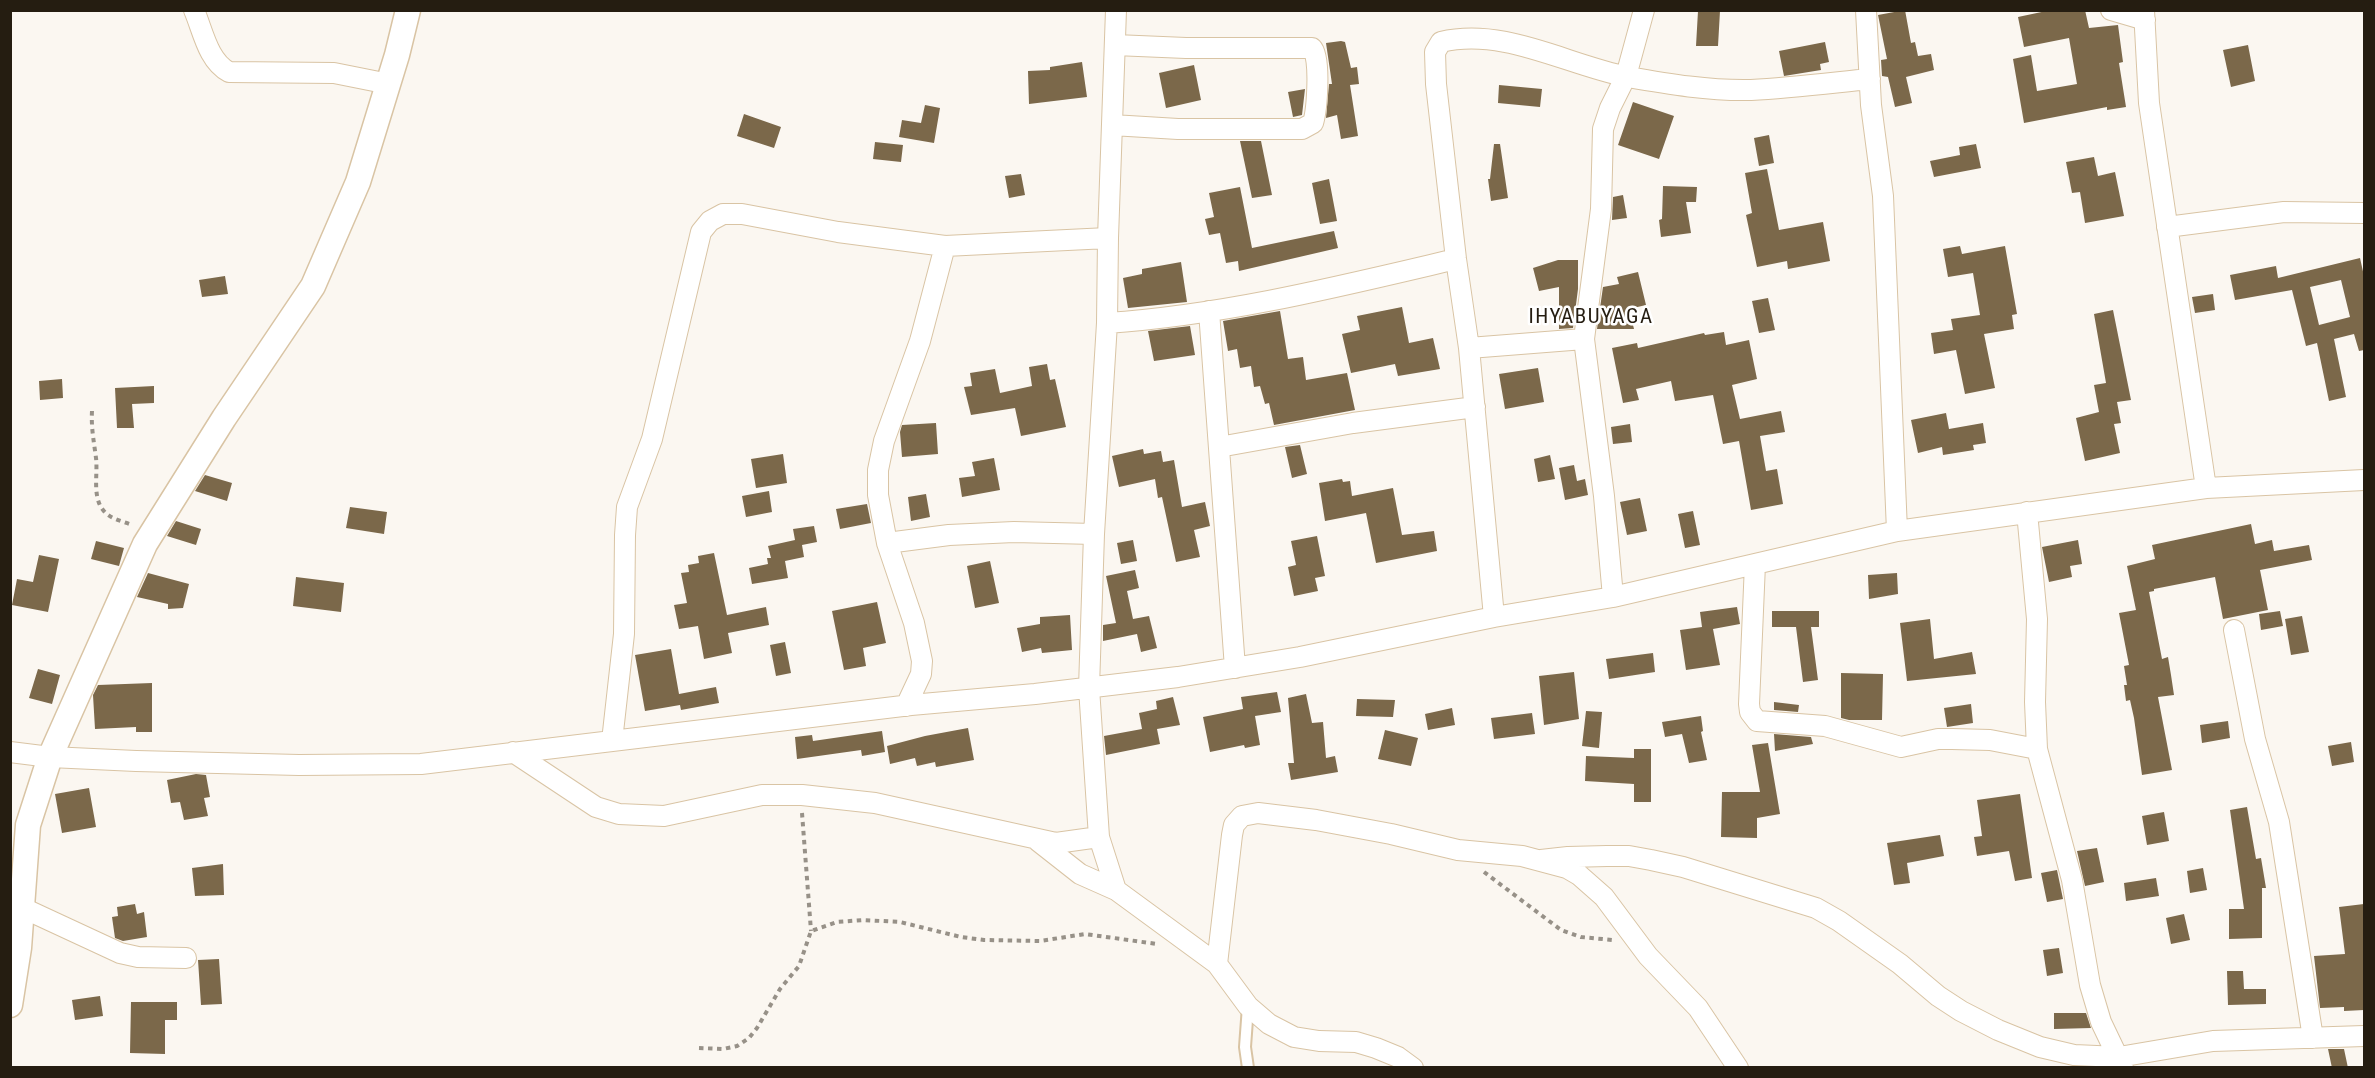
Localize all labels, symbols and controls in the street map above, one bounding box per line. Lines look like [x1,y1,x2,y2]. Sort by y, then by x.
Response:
district label: IHYABUYAGA [1529,305,1653,331]

